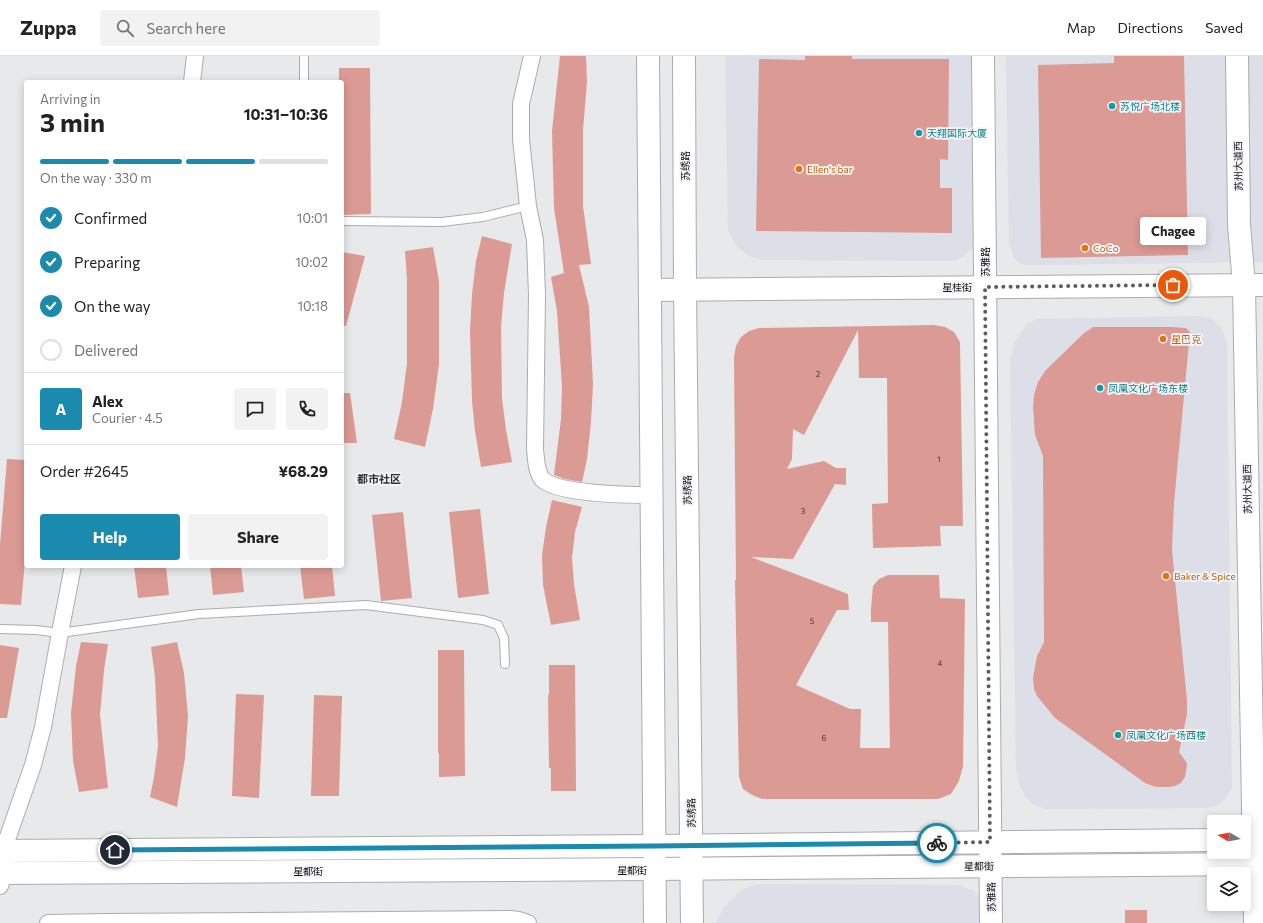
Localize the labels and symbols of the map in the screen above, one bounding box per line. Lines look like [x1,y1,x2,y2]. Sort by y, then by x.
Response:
place label: 苏悦广场北楼 [1120,100,1180,112]
marker: 苏悦广场北楼 [1107,101,1117,111]
place label: 天翔国际大厦 [927,127,987,139]
marker: 天翔国际大厦 [914,128,924,138]
street label: 苏州大道西 [1232,141,1244,191]
street label: 苏绣路 [679,151,691,181]
place label: Ellen's bar [807,163,853,175]
marker: Ellen's bar [794,164,804,174]
callout: Chagee [1140,217,1206,245]
place label: CoCo [1093,242,1119,254]
marker: CoCo [1080,243,1090,253]
street label: 苏雅路 [979,247,991,277]
pin [1156,268,1190,302]
street label: 星桂街 [942,281,972,293]
place label: 星巴克 [1171,333,1201,345]
marker: 星巴克 [1158,334,1168,344]
house number: 2 [816,369,821,379]
place label: 凤凰文化广场东楼 [1108,382,1188,394]
marker: 凤凰文化广场东楼 [1095,383,1105,393]
house number: 1 [937,454,941,464]
street label: 苏州大道西 [1241,464,1253,514]
district label: 都市社区 [357,472,401,485]
street label: 苏绣路 [681,475,693,505]
house number: 3 [801,506,806,516]
place label: Baker & Spice [1174,570,1236,582]
marker: Baker & Spice [1161,571,1171,581]
house number: 5 [810,616,815,626]
house number: 4 [938,658,943,668]
place label: 凤凰文化广场西楼 [1126,729,1206,741]
marker: 凤凰文化广场西楼 [1113,730,1123,740]
house number: 6 [822,733,827,743]
street label: 苏绣路 [685,798,697,828]
north arrow [1207,815,1251,859]
courier [917,823,957,863]
pin [98,833,132,867]
street label: 星都街 [964,860,994,872]
street label: 星都街 [617,864,647,876]
street label: 星都街 [293,865,323,877]
street label: 苏雅路 [985,882,997,912]

